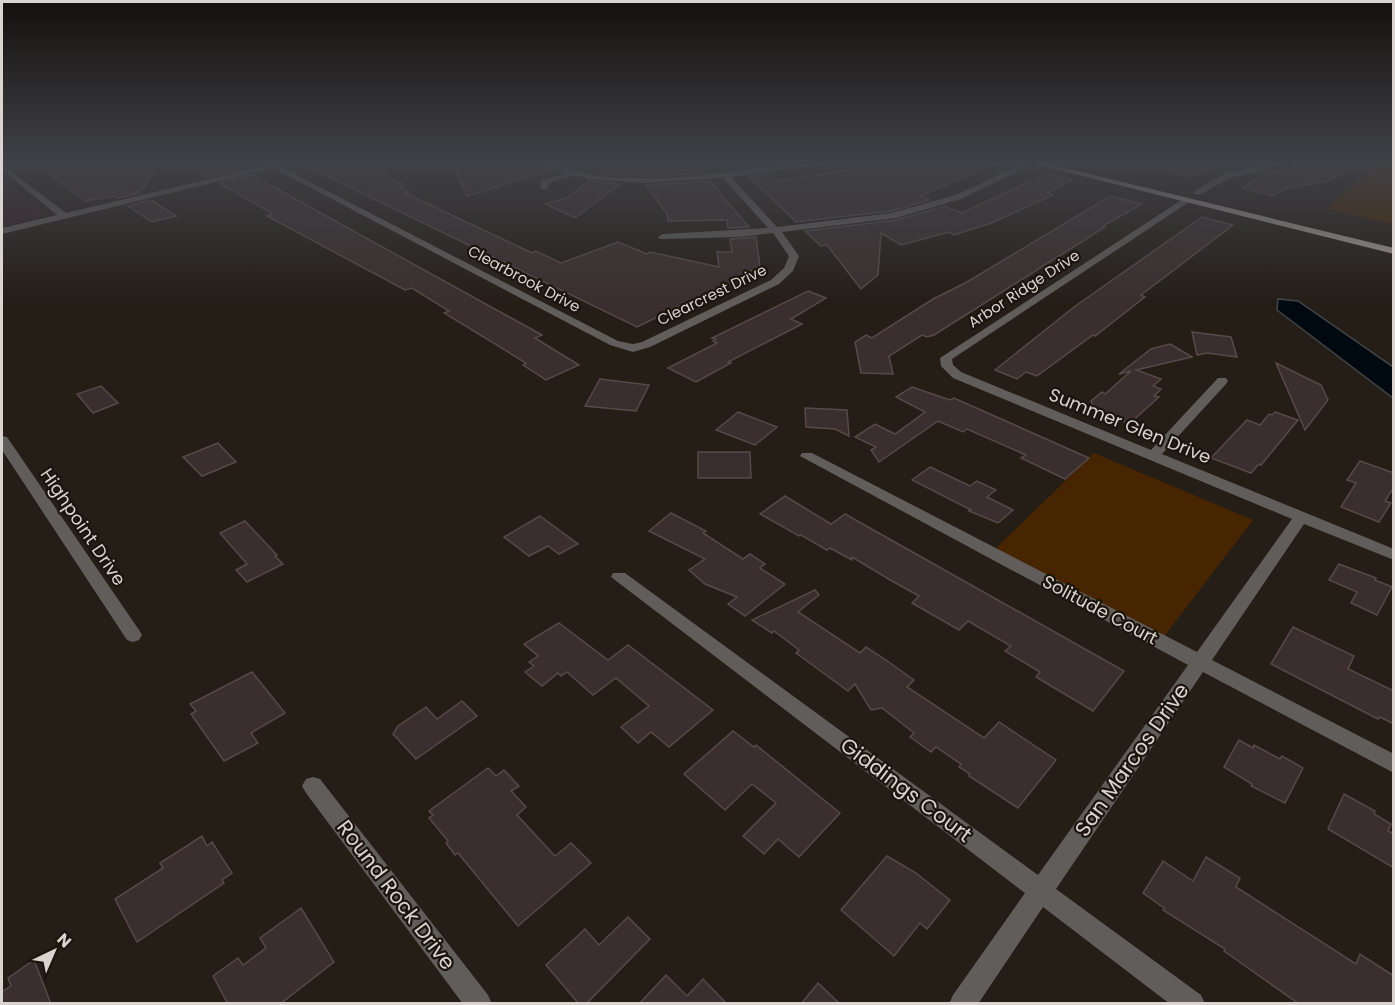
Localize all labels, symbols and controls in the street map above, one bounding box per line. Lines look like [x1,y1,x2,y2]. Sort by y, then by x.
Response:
street label: Clearbrook Drive [464,240,584,317]
street label: Arbor Ridge Drive [964,245,1084,333]
street label: Clearcrest Drive [654,259,770,330]
street label: Summer Glen Drive [1045,382,1215,470]
street label: Highpoint Drive [35,463,132,590]
street label: Solitude Court [1038,569,1162,650]
street label: San Marcos Drive [1068,677,1195,842]
street label: Giddings Court [835,731,978,849]
street label: Round Rock Drive [330,814,462,976]
north arrow [24,921,84,981]
text: N [52,928,76,953]

